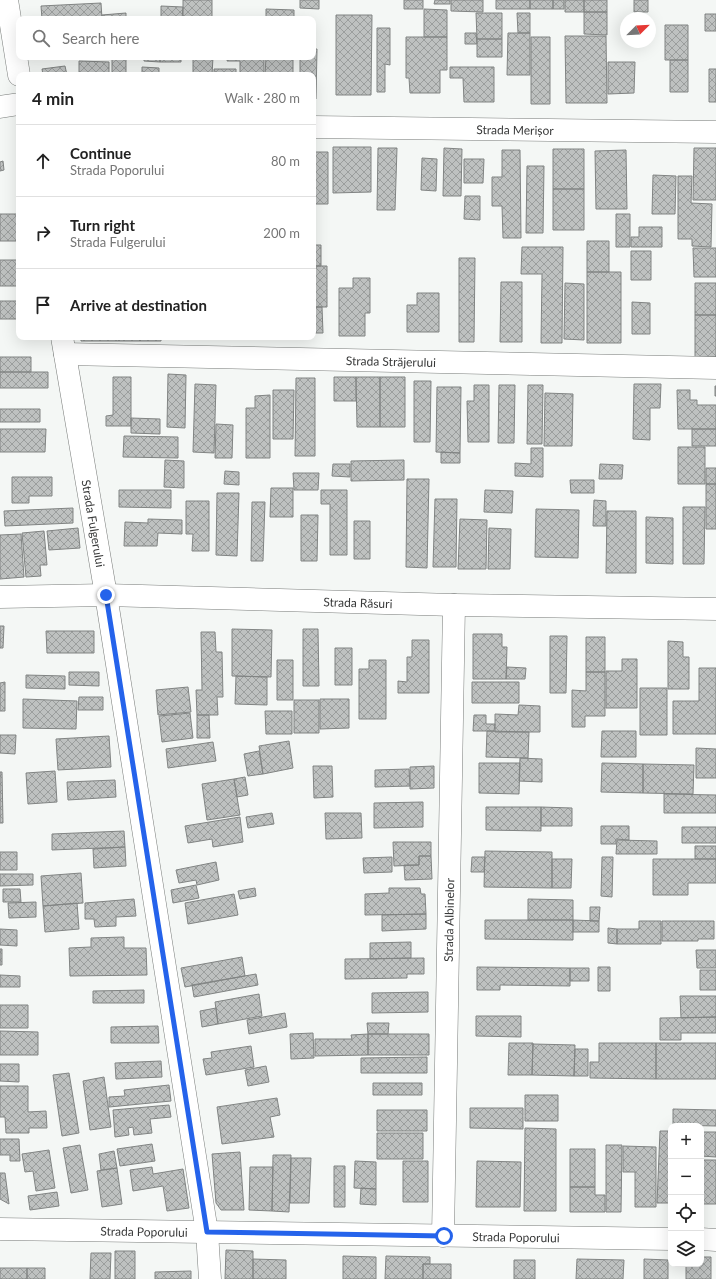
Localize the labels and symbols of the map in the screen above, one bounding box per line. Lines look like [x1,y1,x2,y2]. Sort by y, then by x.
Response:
north arrow [620,12,656,48]
street label: Strada Merișor [476,122,554,137]
street label: Strada Străjerului [346,353,436,369]
street label: Strada Fulgerului [79,478,109,568]
route end [97,586,115,604]
street label: Strada Răsuri [323,594,393,611]
street label: Strada Albinelor [440,877,457,962]
street label: Strada Poporului [100,1223,188,1239]
route start [435,1227,453,1245]
street label: Strada Poporului [472,1229,560,1245]

